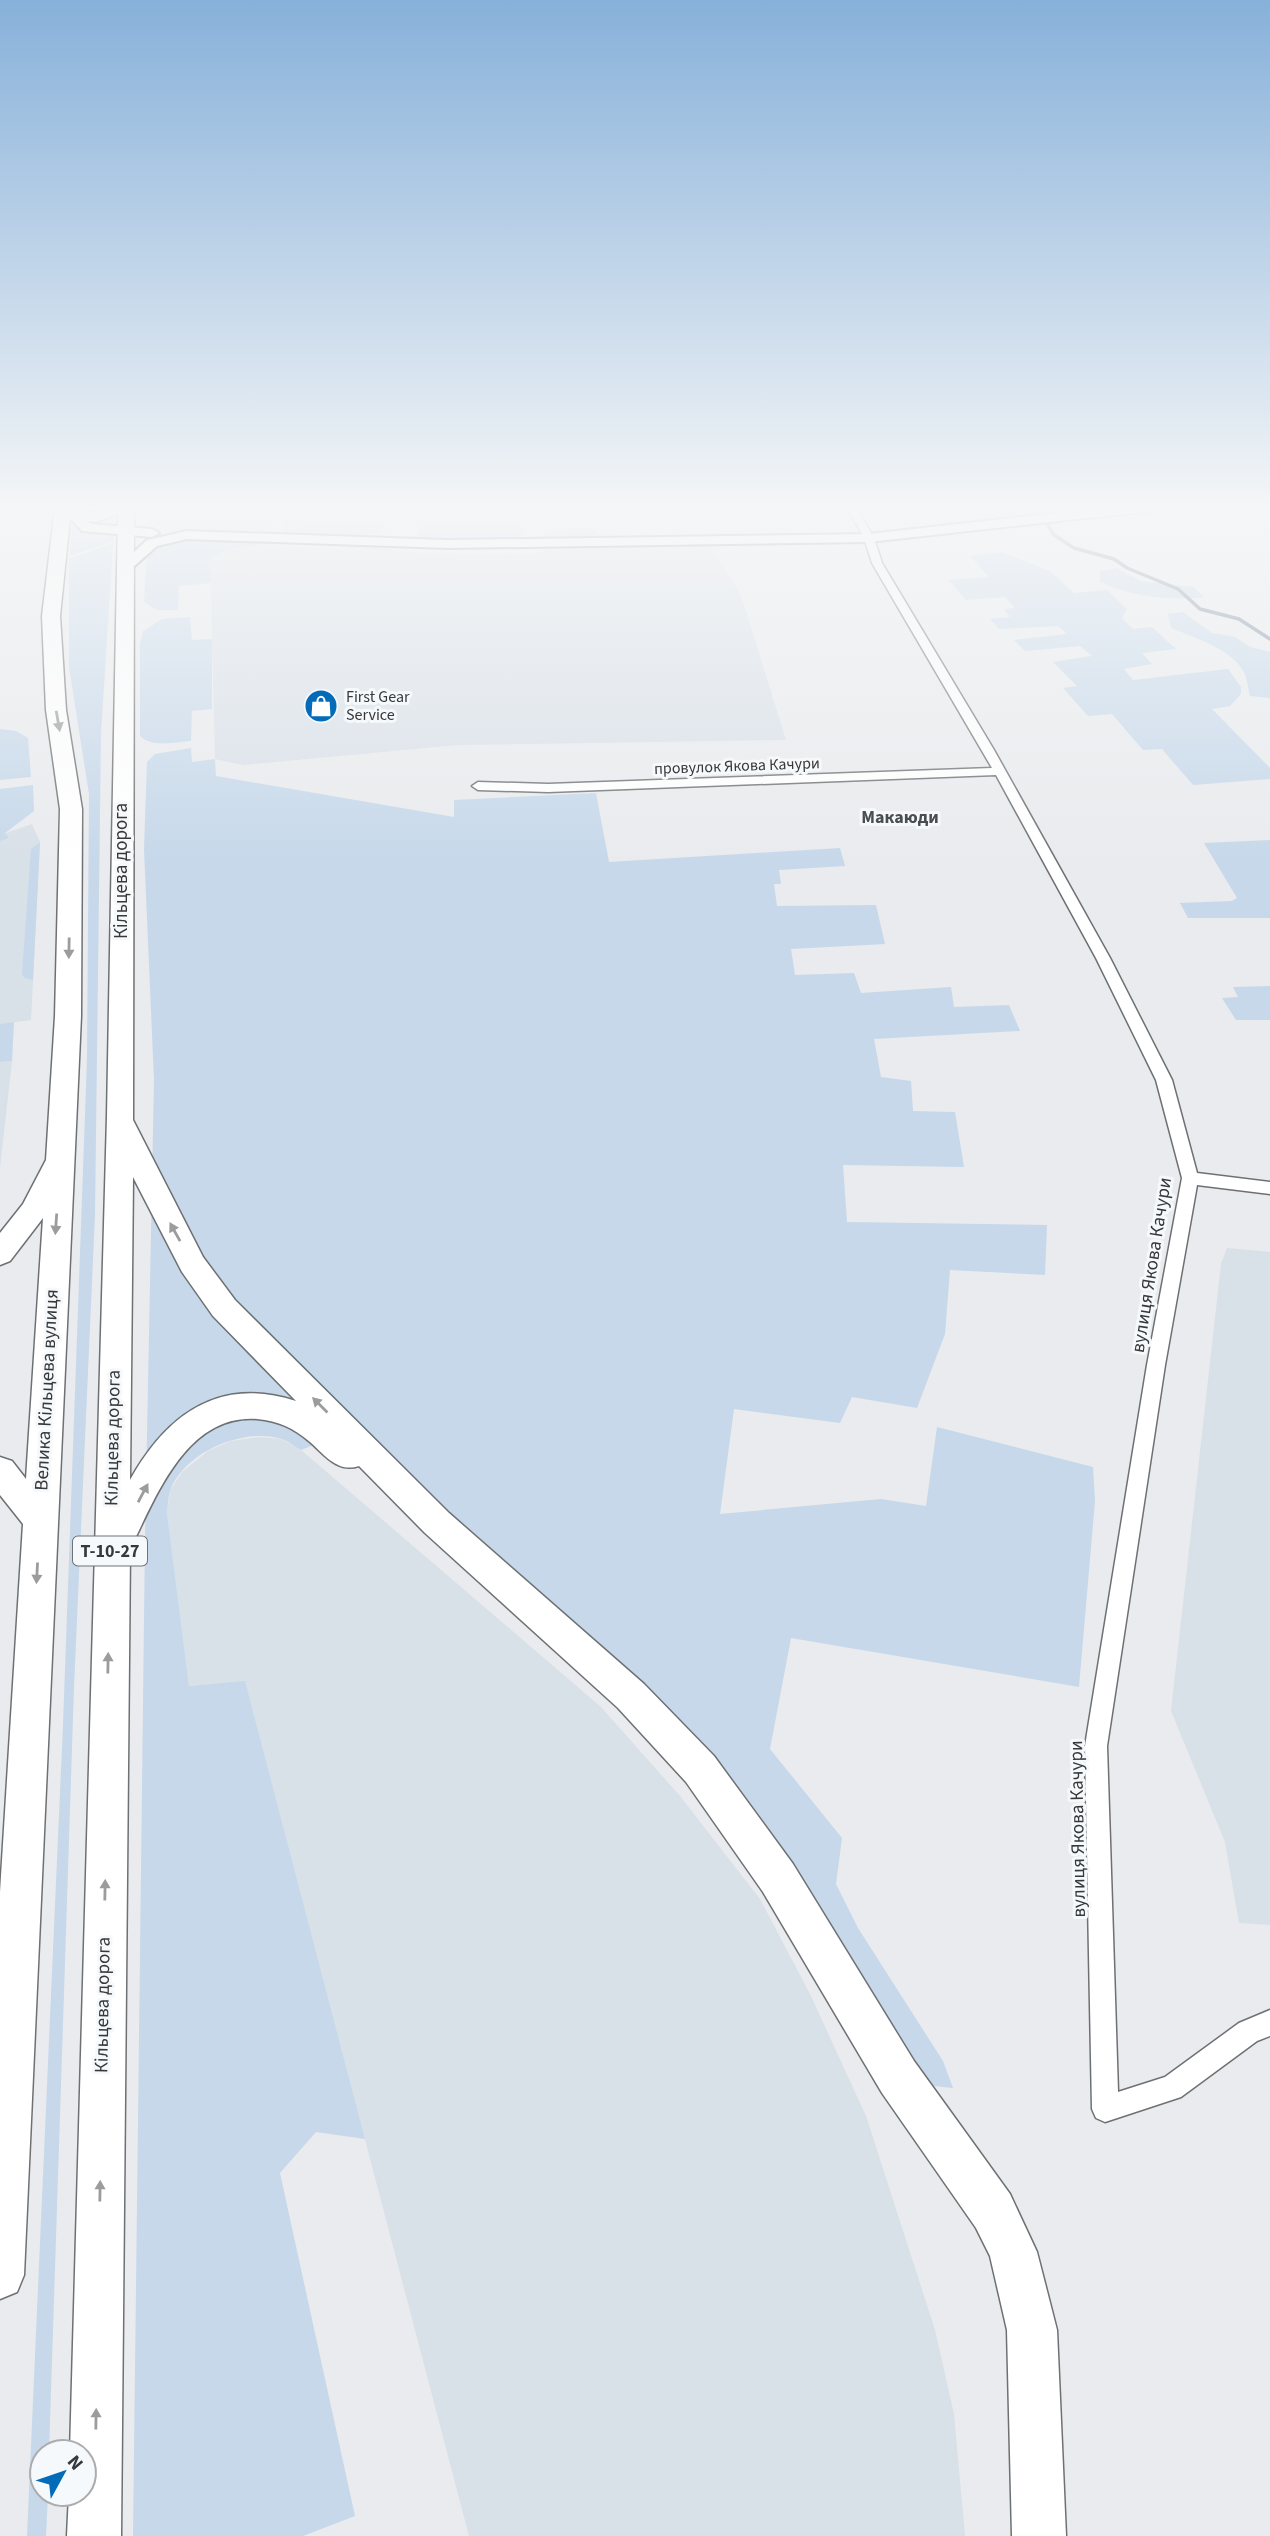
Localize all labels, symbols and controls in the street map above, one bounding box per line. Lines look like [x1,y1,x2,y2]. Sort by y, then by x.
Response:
place label: First Gear Service [346,686,410,726]
shop icon: First Gear Service [302,687,340,725]
one-way arrow [53,710,64,732]
street label: провулок Якова Качури [654,752,820,780]
street label: Кільцева дорога [108,803,135,939]
district label: Макаюди [861,805,939,830]
one-way arrow [63,937,75,959]
street label: вулиця Якова Качури [1125,1175,1179,1355]
one-way arrow [50,1213,61,1235]
one-way arrow [169,1223,181,1242]
street label: Велика Кільцева вулиця [28,1289,66,1491]
street label: Кільцева дорога [98,1370,128,1506]
one-way arrow [313,1397,329,1414]
one-way arrow [137,1483,148,1503]
road number: Т-10-27 [73,1536,147,1566]
one-way arrow [32,1563,43,1585]
one-way arrow [103,1652,114,1674]
street label: вулиця Якова Качури [1063,1740,1093,1918]
one-way arrow [99,1879,110,1901]
street label: Кільцева дорога [88,1937,118,2073]
one-way arrow [94,2180,105,2202]
one-way arrow [90,2408,102,2430]
north arrow [28,2438,98,2508]
text: N [60,2450,89,2477]

